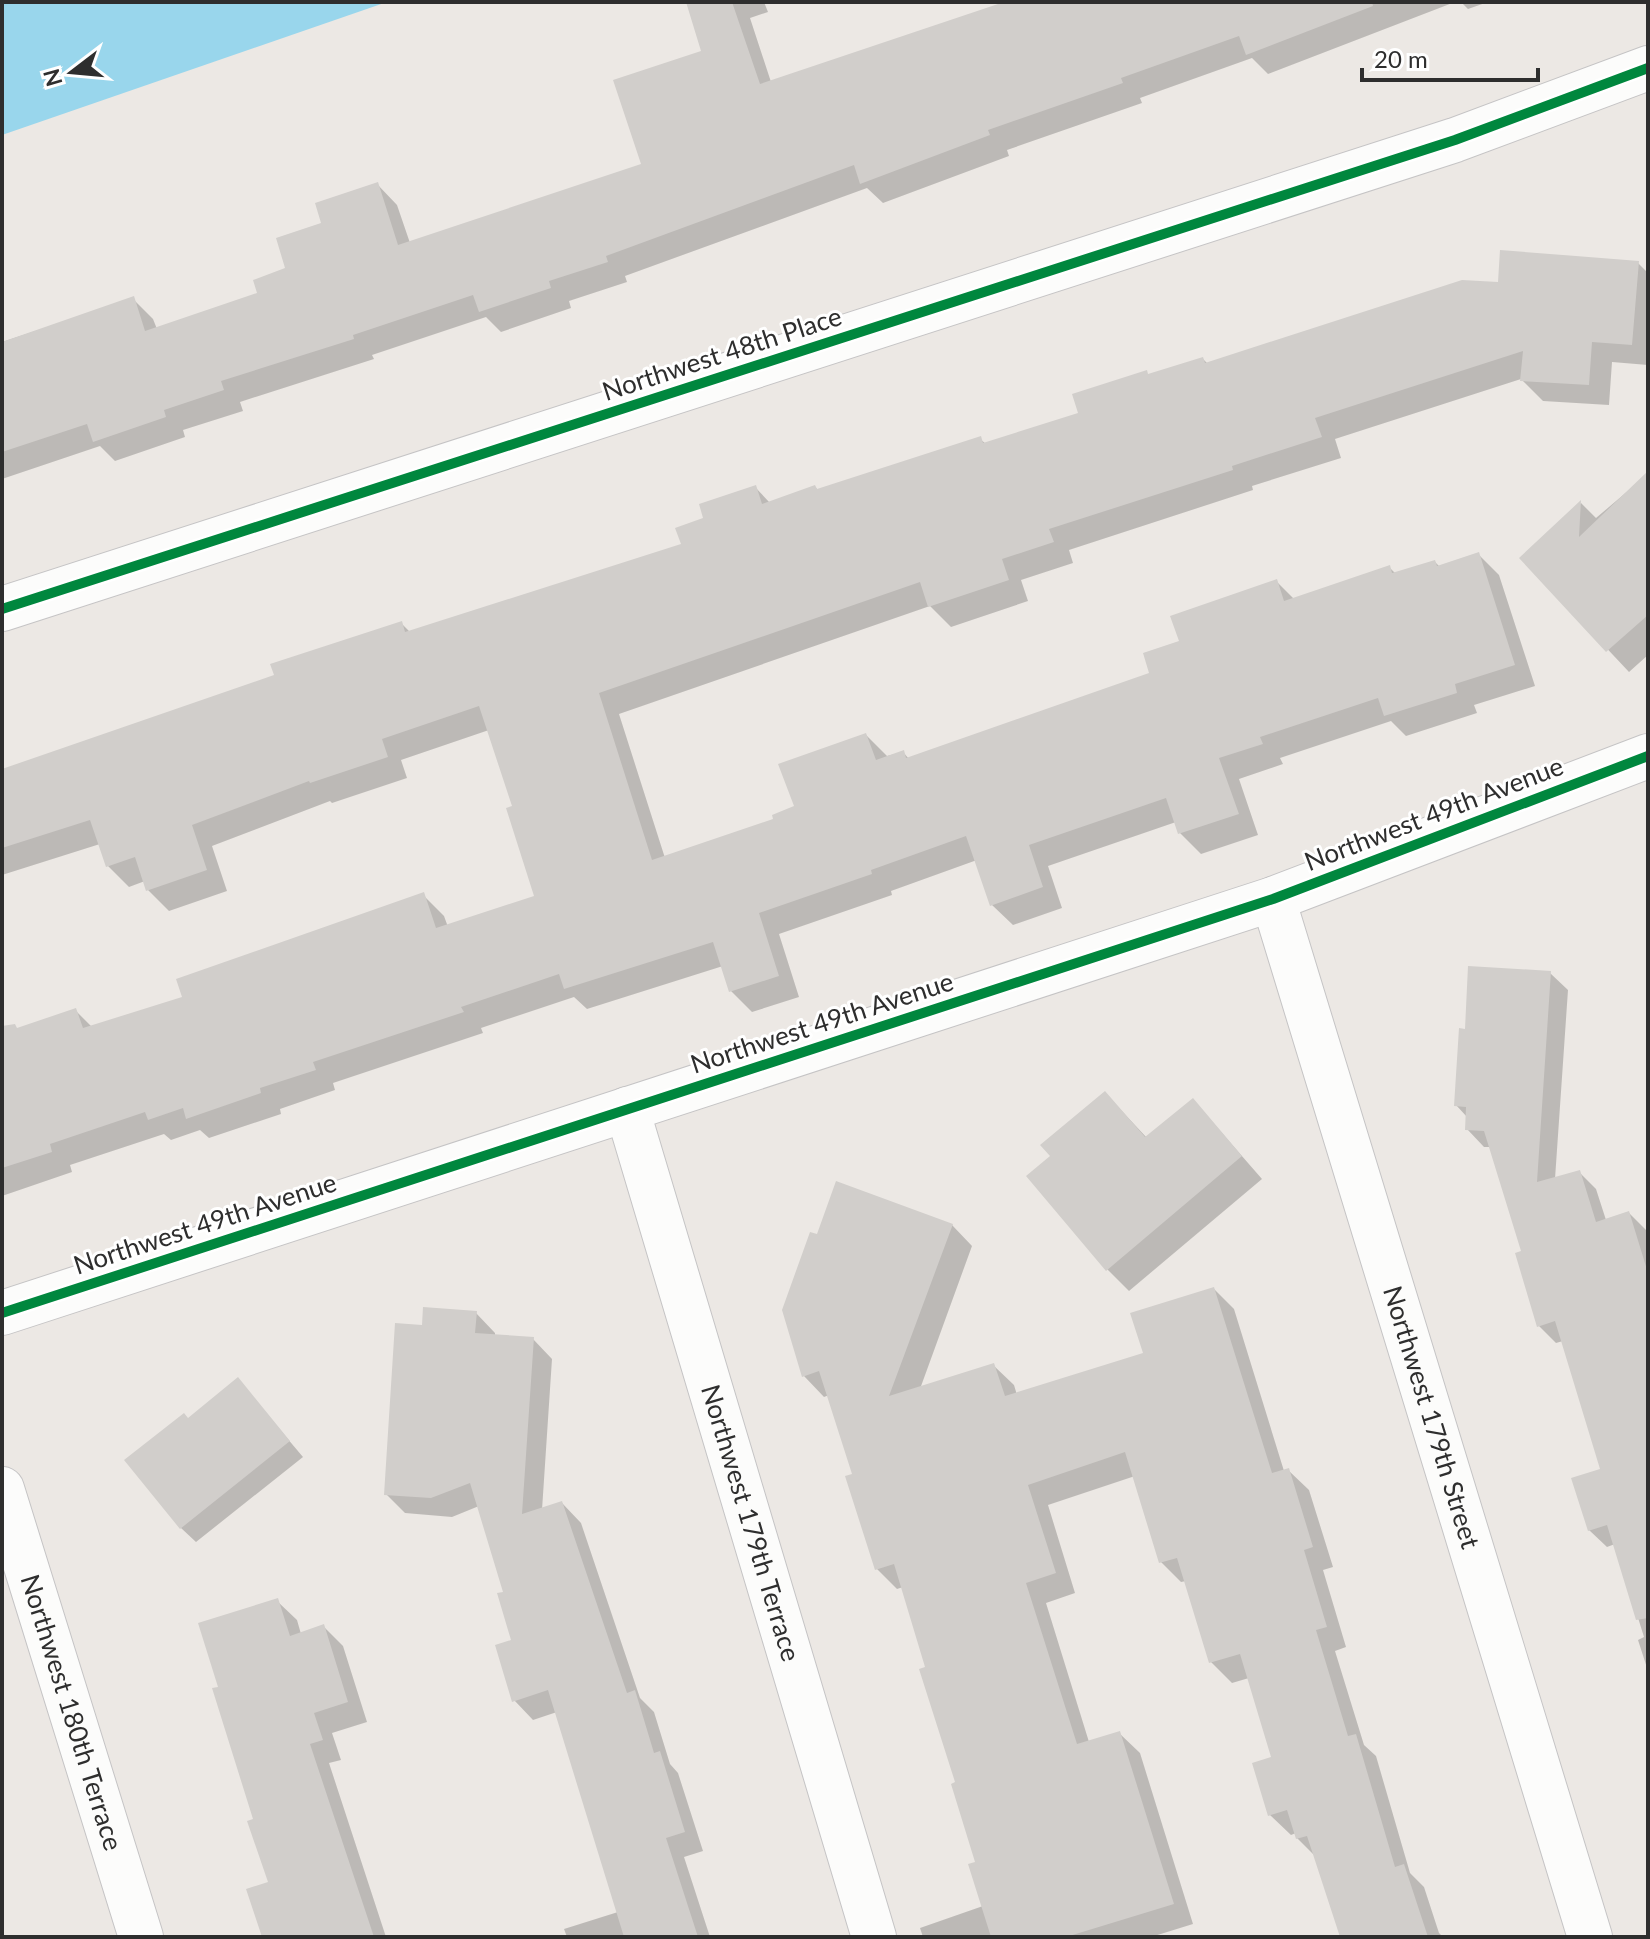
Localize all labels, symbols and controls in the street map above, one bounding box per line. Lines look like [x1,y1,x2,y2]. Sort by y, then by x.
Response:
north arrow [32,32,112,112]
scale bar [1362,32,1538,82]
text: 20 m [1374,44,1428,73]
text: N [37,66,68,90]
street label: Northwest 48th Place [598,299,845,407]
street label: Northwest 49th Avenue [1300,749,1568,877]
street label: Northwest 49th Avenue [686,964,957,1080]
street label: Northwest 49th Avenue [69,1165,340,1281]
street label: Northwest 179th Street [1377,1282,1488,1553]
street label: Northwest 179th Terrace [695,1380,808,1665]
street label: Northwest 180th Terrace [14,1570,130,1854]

